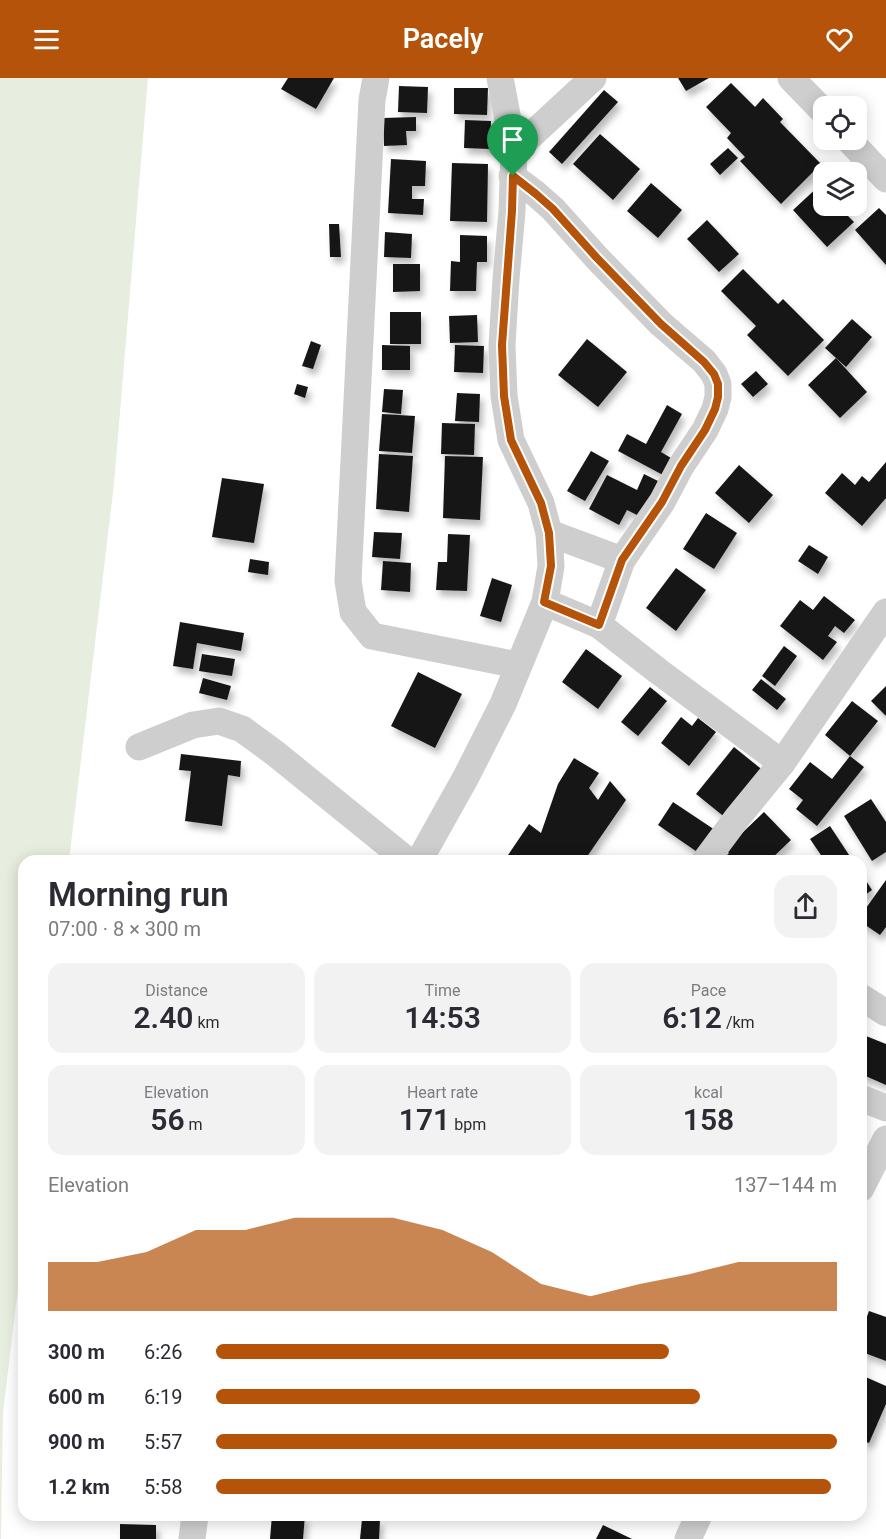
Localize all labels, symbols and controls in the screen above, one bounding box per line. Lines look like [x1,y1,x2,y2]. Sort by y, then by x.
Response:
icon: menu [30,23,63,56]
text: Pacely [403,23,483,55]
icon: heart [823,23,856,56]
map controls [813,96,867,216]
button: locate [813,96,867,150]
pin [487,114,538,176]
icon: arrive [496,123,529,156]
button: layers [813,162,867,216]
text: Morning run [48,875,229,914]
button: share [774,875,837,938]
text: 07:00 · 8 × 300 m [48,917,201,941]
text: Distance [145,981,208,1000]
text: Time [425,981,460,1000]
text: Pace [691,981,726,1000]
text: 2.40 [133,1000,193,1035]
text: 14:53 [404,1000,481,1035]
text: 6:12 [662,1000,722,1035]
text: km [193,1013,220,1032]
text: /km [722,1013,755,1032]
text: Elevation [144,1083,209,1102]
text: Heart rate [407,1083,478,1102]
text: kcal [694,1083,723,1102]
text: 56 [150,1102,185,1137]
text: 171 [399,1102,450,1137]
text: 158 [683,1102,734,1137]
text: m [185,1115,203,1134]
text: bpm [450,1115,486,1134]
text: Elevation [48,1173,129,1197]
text: 137–144 m [734,1173,837,1197]
text: 300 m [48,1340,105,1364]
text: 6:26 [144,1340,183,1364]
text: 600 m [48,1385,105,1409]
text: 6:19 [144,1385,183,1409]
text: 900 m [48,1430,105,1454]
text: 5:57 [144,1430,183,1454]
text: 1.2 km [48,1475,110,1499]
text: 5:58 [144,1475,183,1499]

